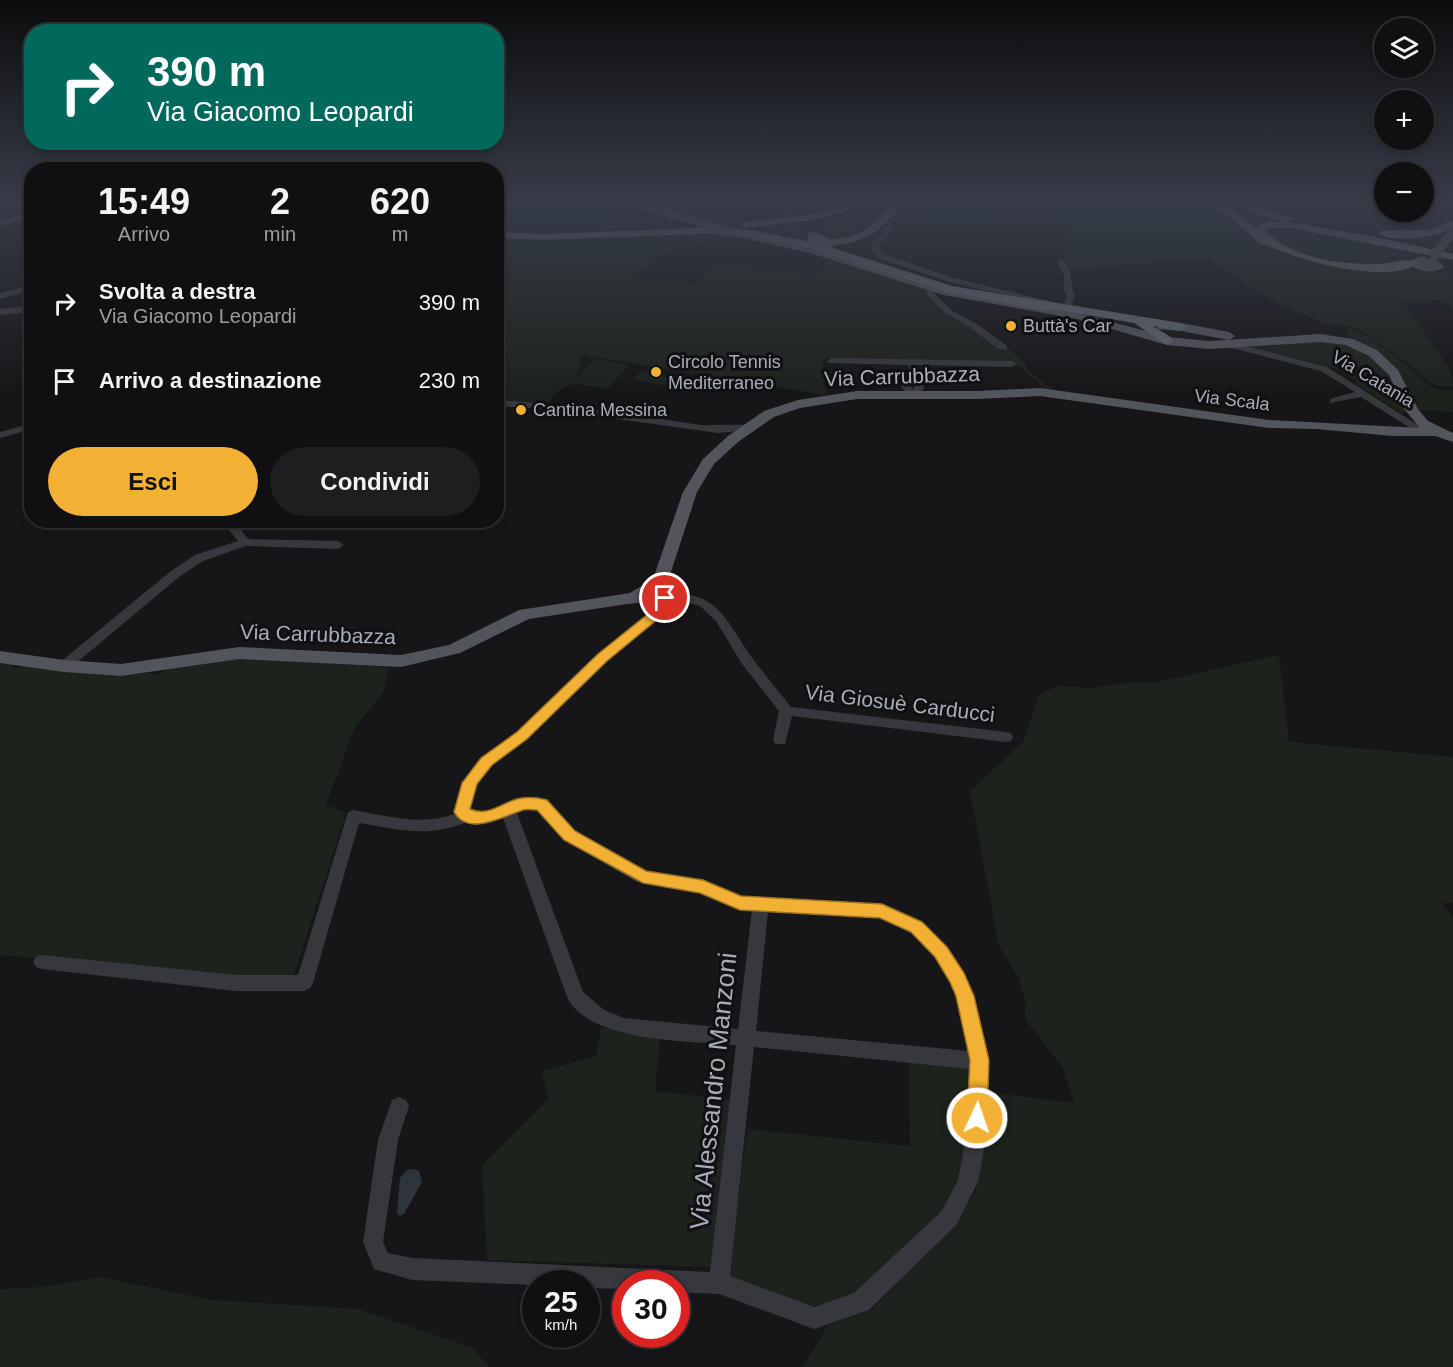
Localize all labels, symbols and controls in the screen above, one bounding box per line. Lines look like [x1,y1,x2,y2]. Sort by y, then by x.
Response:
map controls [1374,18,1434,222]
button: layers [1374,18,1434,78]
icon: right [48,48,126,126]
text: 390 m [147,48,266,95]
button: + [1374,90,1434,150]
text: Via Giacomo Leopardi [147,97,414,127]
button: − [1374,162,1434,222]
text: 15:49 [98,181,190,222]
text: 2 [270,181,290,222]
text: 620 [370,181,430,222]
text: Arrivo [118,223,170,245]
text: min [264,223,296,245]
text: m [392,223,408,245]
text: Svolta a destra [99,279,256,304]
icon: right [48,287,81,320]
text: 390 m [419,290,480,315]
text: Via Giacomo Leopardi [99,305,297,327]
place label: Buttà's Car [1023,316,1111,336]
marker: Buttà's Car [1004,319,1018,333]
street label: Via Catania [1328,347,1419,412]
place label: Circolo Tennis Mediterraneo [668,352,781,393]
street label: Via Carrubbazza [824,362,981,390]
icon: arrive [48,365,81,398]
marker: Circolo Tennis Mediterraneo [649,365,663,379]
text: Arrivo a destinazione [99,368,322,393]
text: 230 m [419,368,480,393]
street label: Via Scala [1193,385,1272,415]
place label: Cantina Messina [533,400,668,420]
marker: Cantina Messina [514,403,528,417]
button: Esci [48,447,258,516]
button: Condividi [270,447,480,516]
pin [639,572,690,623]
icon: arrive [648,581,681,614]
street label: Via Carrubbazza [240,620,397,648]
street label: Via Giosuè Carducci [804,680,996,726]
street label: Via Alessandro Manzoni [684,951,742,1231]
position arrow [945,1086,1009,1150]
speed limit sign: 30 [612,1270,690,1348]
text: 25 [544,1285,578,1318]
text: km/h [545,1316,577,1333]

